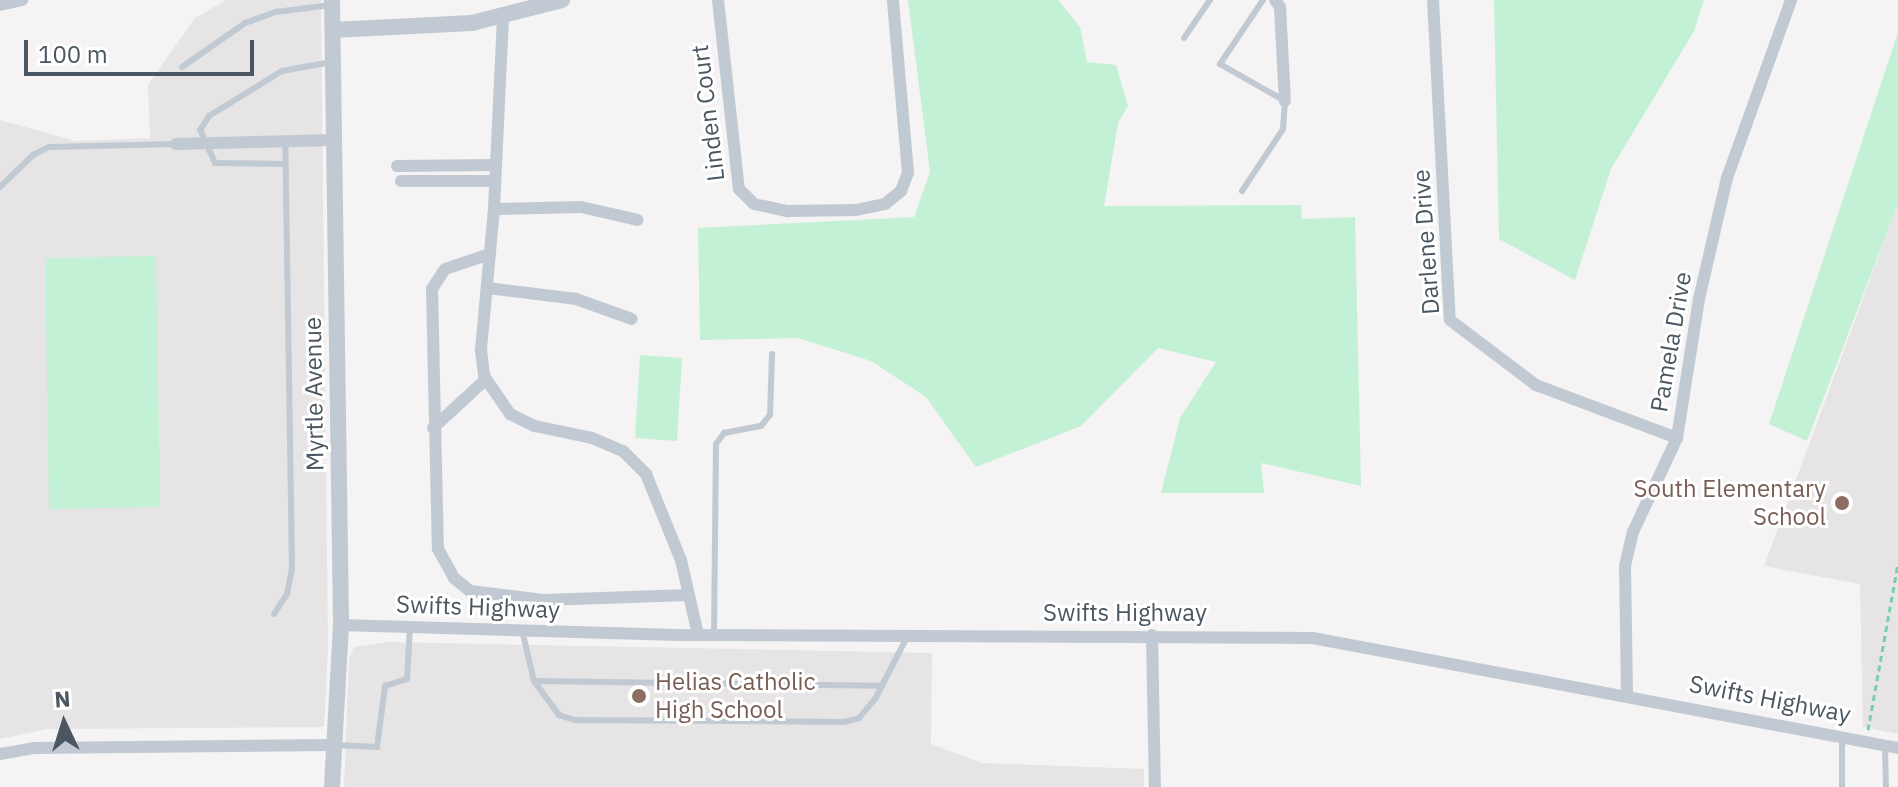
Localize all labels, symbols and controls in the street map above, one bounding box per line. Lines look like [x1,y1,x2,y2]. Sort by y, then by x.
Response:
scale bar [28,24,258,74]
text: 100 m [38,38,108,70]
street label: Linden Court [685,43,731,183]
street label: Darlene Drive [1407,168,1445,316]
street label: Pamela Drive [1644,270,1698,414]
street label: Myrtle Avenue [298,317,330,471]
place label: South Elementary School [1634,475,1826,531]
marker: South Elementary School [1833,494,1851,512]
street label: Swifts Highway [396,590,560,624]
street label: Swifts Highway [1043,599,1207,627]
place label: Helias Catholic High School [655,668,816,724]
street label: Swifts Highway [1687,669,1853,729]
north arrow [24,683,104,763]
text: N [53,684,71,714]
marker: Helias Catholic High School [630,687,648,705]

